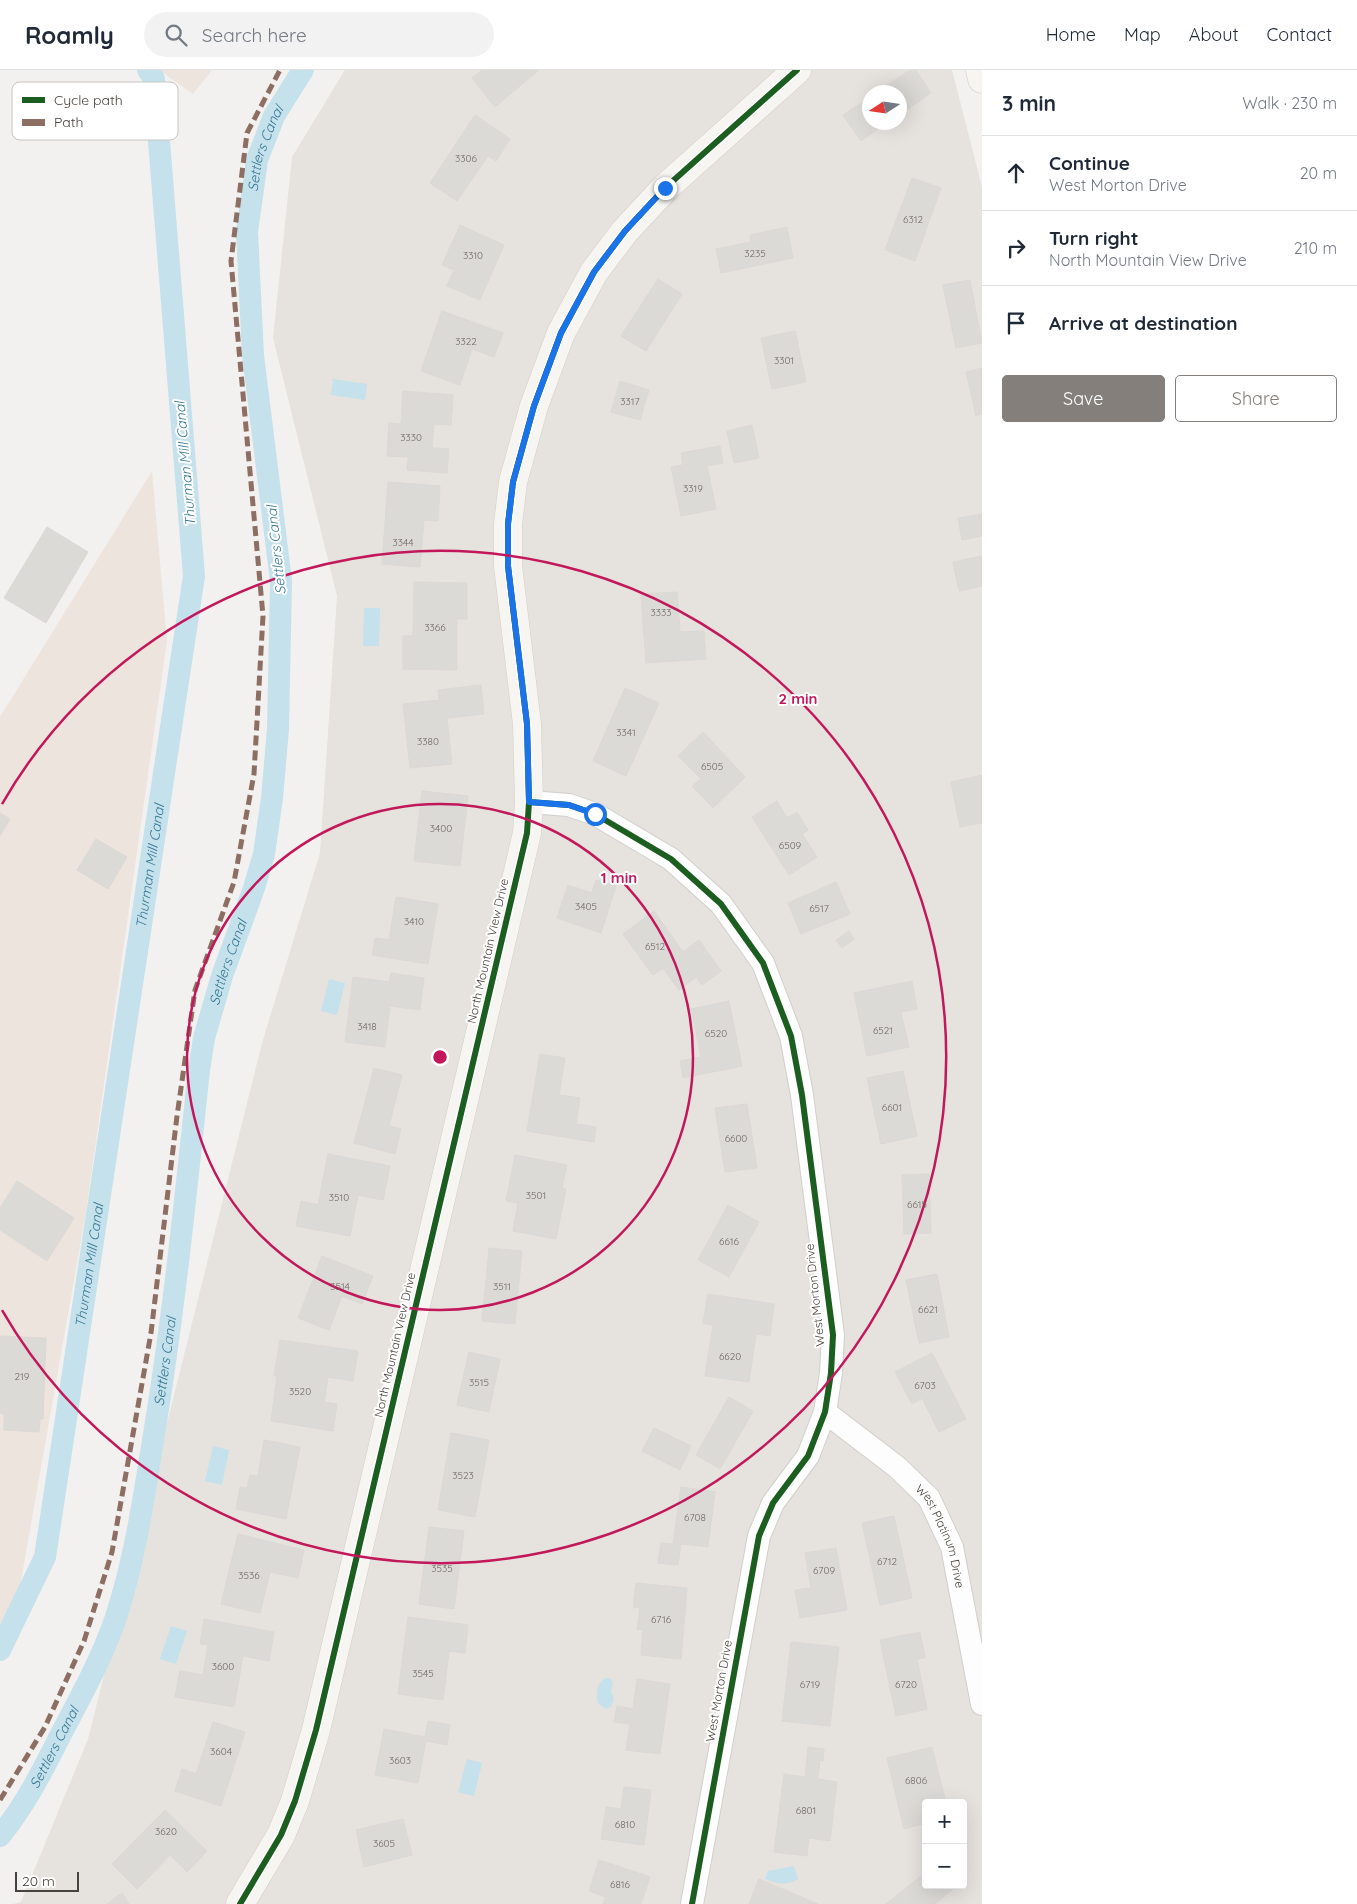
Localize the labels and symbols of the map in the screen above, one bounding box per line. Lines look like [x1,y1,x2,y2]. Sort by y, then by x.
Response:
legend [12,82,178,140]
north arrow [862,85,907,130]
text: Cycle path [54,91,123,109]
water label: Settlers Canal [244,101,288,193]
text: Path [54,113,83,131]
house number: 3306 [455,152,478,165]
route end [654,177,677,200]
house number: 6312 [903,213,923,226]
house number: 3235 [744,247,766,260]
house number: 3310 [463,249,483,262]
house number: 3322 [455,335,477,348]
house number: 3301 [774,354,794,367]
house number: 3317 [620,395,640,408]
water label: Thurman Mill Canal [170,399,199,527]
house number: 3330 [400,431,422,444]
house number: 3319 [683,482,703,495]
water label: Settlers Canal [262,503,290,595]
house number: 3344 [392,536,414,549]
house number: 3333 [651,606,671,619]
house number: 3366 [424,621,446,634]
text: 2 min [778,689,818,708]
house number: 3341 [616,726,636,739]
house number: 3380 [417,735,439,748]
house number: 6505 [701,760,723,773]
water label: Thurman Mill Canal [132,801,168,930]
route start [584,803,607,826]
house number: 3400 [430,822,452,835]
house number: 6509 [779,839,802,852]
text: 1 min [601,868,637,887]
street label: North Mountain View Drive [464,877,512,1025]
house number: 3405 [575,900,597,913]
house number: 6517 [809,902,829,915]
water label: Settlers Canal [205,915,251,1007]
house number: 3410 [404,915,424,928]
house number: 6512 [645,940,665,953]
house number: 3418 [357,1020,377,1033]
house number: 6521 [873,1024,893,1037]
house number: 6520 [705,1027,727,1040]
centre of rings [431,1048,449,1066]
house number: 6601 [882,1101,902,1114]
house number: 6600 [725,1132,747,1145]
house number: 3501 [526,1189,546,1202]
house number: 3510 [329,1191,349,1204]
house number: 6615 [907,1198,927,1211]
water label: Thurman Mill Canal [71,1201,108,1329]
house number: 6616 [719,1235,740,1248]
street label: West Morton Drive [802,1243,827,1347]
street label: North Mountain View Drive [371,1271,419,1419]
house number: 3514 [330,1280,350,1293]
house number: 3511 [493,1280,511,1293]
house number: 6621 [918,1303,938,1316]
water label: Settlers Canal [150,1314,180,1407]
house number: 6620 [719,1350,741,1363]
house number: 219 [15,1370,30,1383]
house number: 3515 [469,1376,489,1389]
house number: 6703 [914,1379,936,1392]
house number: 3520 [289,1385,311,1398]
house number: 3523 [452,1469,474,1482]
street label: West Platinum Drive [913,1481,968,1589]
house number: 6708 [684,1511,706,1524]
house number: 6712 [877,1555,898,1568]
house number: 3535 [431,1562,453,1575]
house number: 6709 [813,1564,835,1577]
house number: 3536 [238,1569,260,1582]
house number: 6716 [651,1613,672,1626]
street label: West Morton Drive [702,1639,735,1743]
house number: 3600 [212,1660,234,1673]
house number: 3545 [412,1667,434,1680]
house number: 6719 [800,1678,821,1691]
house number: 6720 [895,1678,917,1691]
water label: Settlers Canal [25,1702,84,1791]
house number: 3604 [210,1745,232,1758]
house number: 3603 [389,1754,411,1767]
house number: 6806 [905,1774,928,1787]
house number: 6801 [796,1804,816,1817]
house number: 6810 [615,1818,635,1831]
house number: 3620 [155,1825,177,1838]
house number: 3605 [373,1837,395,1850]
scale bar [15,1869,79,1892]
house number: 6816 [610,1878,631,1891]

